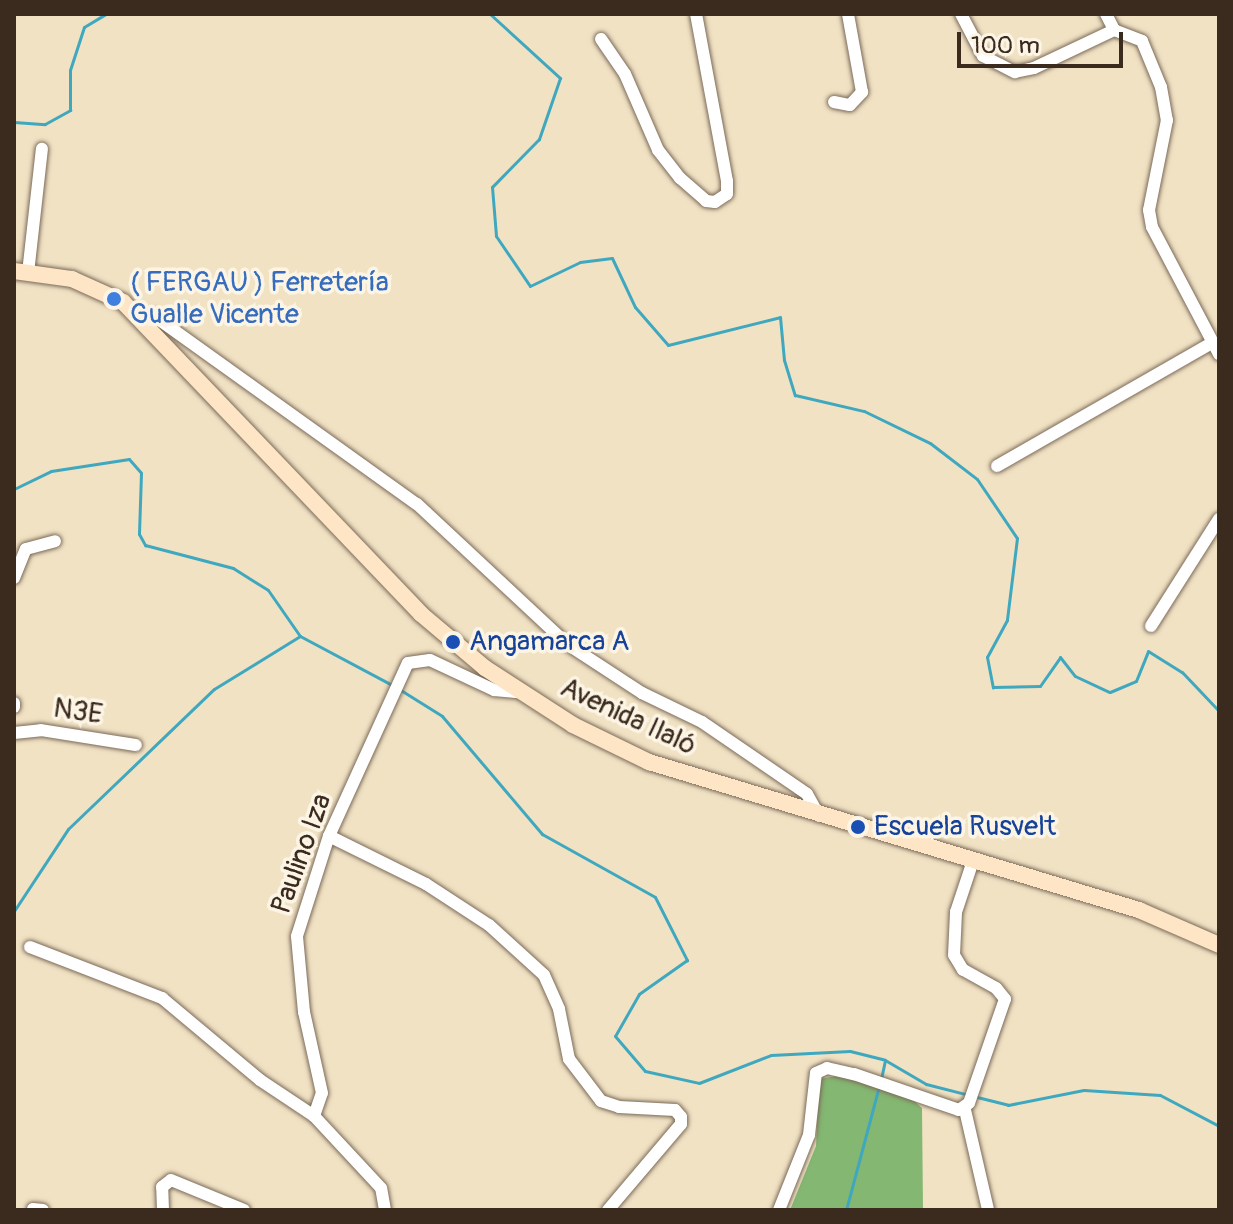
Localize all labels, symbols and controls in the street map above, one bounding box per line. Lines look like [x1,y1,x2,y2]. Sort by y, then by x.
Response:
scale bar [961,16,1127,66]
text: 100 m [971,31,1040,60]
place label: ( FERGAU ) Ferretería Gualle Vicente [130,266,389,332]
marker: ( FERGAU ) Ferretería Gualle Vicente [105,290,123,308]
place label: Angamarca A [469,625,629,659]
marker: Angamarca A [444,633,462,651]
street label: Avenida Ilaló [555,671,701,763]
street label: N3E [51,692,105,732]
street label: Paulino Iza [265,789,339,919]
place label: Escuela Rusvelt [874,810,1056,844]
marker: Escuela Rusvelt [849,818,867,836]

